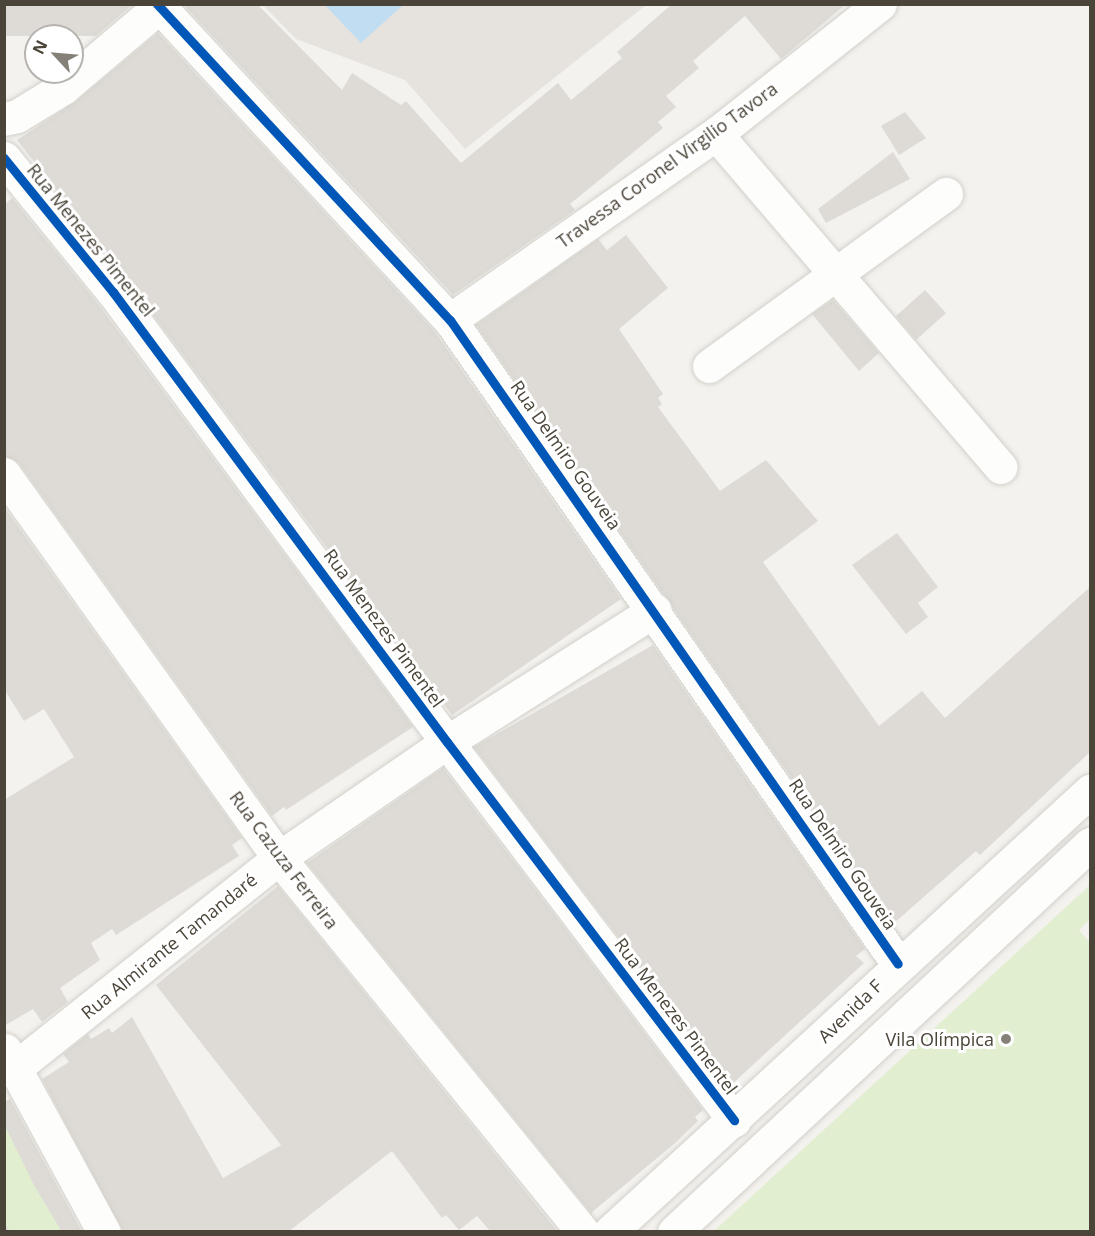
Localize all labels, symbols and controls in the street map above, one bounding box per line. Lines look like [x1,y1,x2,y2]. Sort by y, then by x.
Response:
north arrow [24,24,84,84]
text: N [27,36,52,58]
street label: Travessa Coronel Virgilio Tavora [552,78,782,252]
street label: Rua Menezes Pimentel [23,159,159,321]
street label: Rua Delmiro Gouveia [506,376,626,534]
street label: Rua Menezes Pimentel [319,545,449,711]
street label: Rua Delmiro Gouveia [785,775,901,933]
street label: Rua Cazuza Ferreira [225,787,343,933]
street label: Rua Almirante Tamandaré [77,868,261,1024]
street label: Rua Menezes Pimentel [610,934,742,1098]
street label: Avenida F [813,975,887,1047]
place label: Vila Olímpica [886,1028,994,1050]
marker: Vila Olímpica [999,1032,1013,1046]

